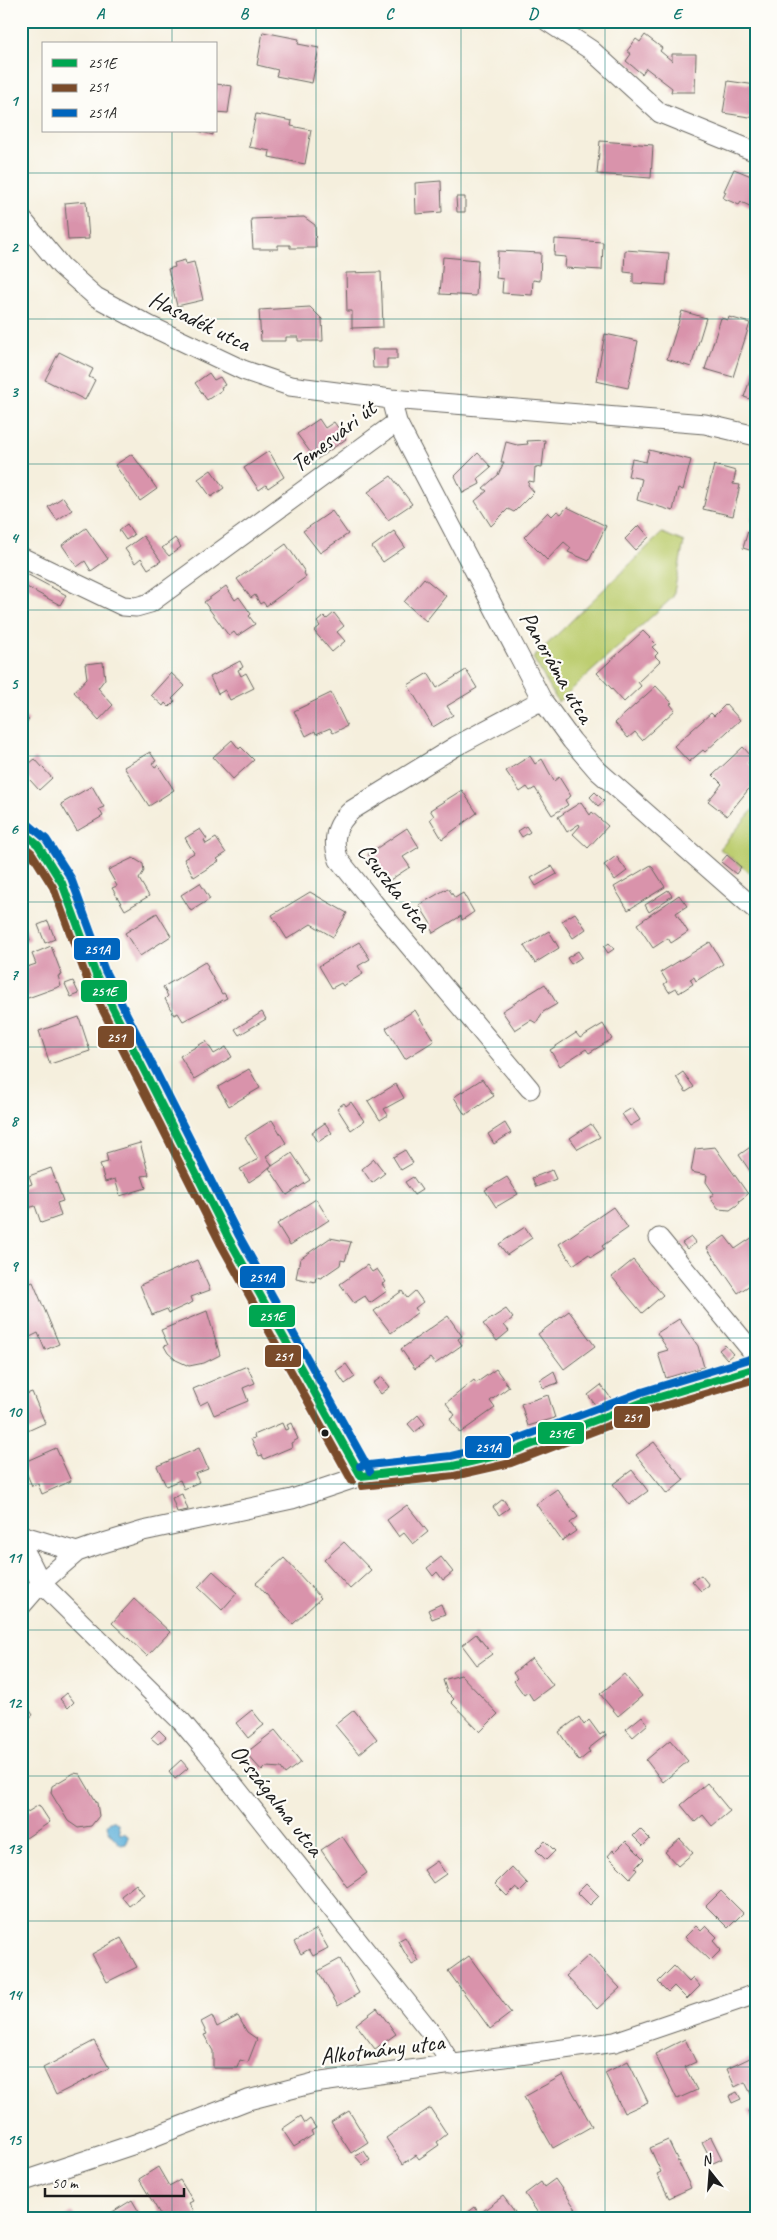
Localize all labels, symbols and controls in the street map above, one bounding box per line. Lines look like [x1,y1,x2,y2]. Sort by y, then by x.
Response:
text: A [96,4,106,24]
text: B [240,4,250,24]
text: C [385,4,395,24]
text: D [528,4,539,24]
text: E [673,4,684,24]
legend [42,42,218,132]
text: 251E [88,54,118,73]
text: 251 [88,78,110,97]
text: 1 [10,91,19,111]
text: 251A [88,104,117,123]
text: 2 [10,237,19,257]
street label: Hasadék utca [144,284,257,359]
text: 3 [10,382,19,402]
street label: Temesvári út [284,392,383,479]
text: 4 [10,528,19,548]
street label: Panoráma utca [513,606,602,730]
text: 5 [11,674,20,694]
text: 6 [10,819,19,839]
street label: Csuszka utca [351,837,440,939]
line badge: 251A [73,937,121,961]
text: 251A [84,941,111,958]
text: 7 [10,965,19,985]
line badge: 251E [80,979,128,1003]
text: 251E [91,983,120,1000]
line badge: 251 [97,1025,135,1049]
text: 251 [107,1029,127,1046]
text: 8 [10,1111,19,1131]
text: 9 [10,1256,19,1276]
line badge: 251A [239,1265,286,1289]
text: 251A [249,1269,276,1286]
line badge: 251E [248,1304,296,1328]
text: 251E [259,1308,288,1325]
line badge: 251 [264,1344,302,1368]
text: 251 [274,1348,294,1365]
text: 10 [7,1402,23,1422]
line badge: 251 [613,1405,651,1429]
text: 251 [623,1409,643,1426]
line badge: 251E [537,1421,585,1445]
text: 251E [548,1425,577,1442]
unlabelled marker [320,1428,330,1438]
line badge: 251A [464,1435,512,1459]
text: 251A [475,1439,502,1456]
text: 11 [7,1548,23,1568]
text: 12 [7,1693,23,1713]
street label: Országalma utca [224,1738,331,1863]
text: 13 [7,1839,23,1859]
text: 14 [7,1985,23,2005]
street label: Alkotmány utca [318,2026,447,2072]
text: 15 [7,2130,23,2150]
north arrow [684,2148,734,2198]
text: N [700,2150,715,2169]
scale bar [45,2165,184,2197]
text: 50 m [52,2174,79,2193]

